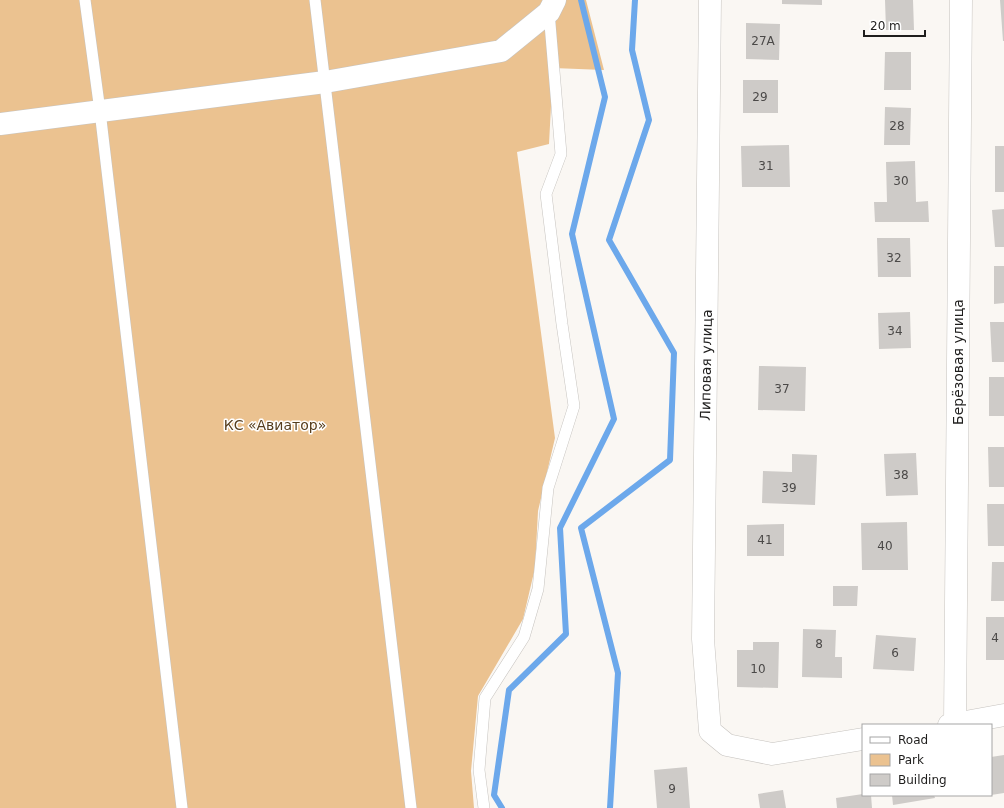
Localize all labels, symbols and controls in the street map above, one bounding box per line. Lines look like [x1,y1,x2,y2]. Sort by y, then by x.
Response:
scale bar [864,12,925,38]
text: 20 m [870,19,901,33]
house number: 27А [751,34,776,48]
house number: 29 [752,90,768,104]
house number: 28 [889,119,905,133]
house number: 31 [758,159,774,173]
house number: 30 [893,174,909,188]
house number: 32 [886,251,902,265]
street label: Берёзовая улица [950,299,966,425]
street label: Липовая улица [697,309,715,421]
house number: 34 [887,324,903,338]
house number: 37 [774,382,790,396]
park label: КС «Авиатор» [224,417,326,433]
house number: 38 [893,468,909,482]
house number: 39 [781,481,797,495]
house number: 41 [757,533,773,547]
house number: 40 [877,539,893,553]
house number: 4 [991,631,999,645]
house number: 8 [815,637,823,651]
house number: 6 [891,646,899,660]
house number: 10 [750,662,766,676]
legend [862,724,992,796]
text: Road [898,733,928,747]
text: Park [898,753,924,767]
text: Building [898,773,947,787]
house number: 9 [668,782,676,796]

